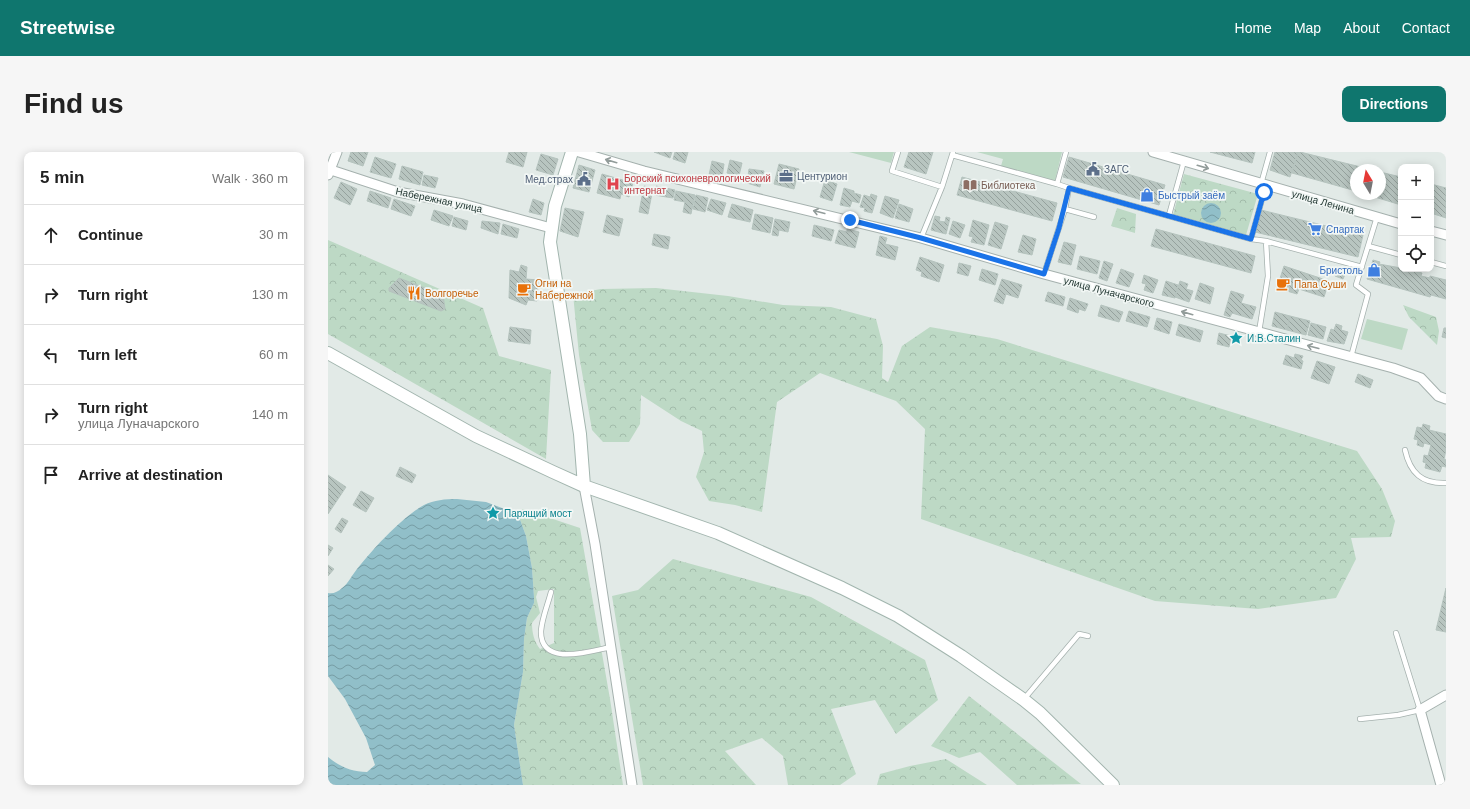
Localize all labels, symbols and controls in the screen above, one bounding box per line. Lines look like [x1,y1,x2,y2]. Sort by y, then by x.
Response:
text: Streetwise [20,17,115,38]
text: Home [1235,20,1272,36]
text: Map [1294,20,1321,36]
text: About [1343,20,1380,36]
text: Contact [1402,20,1450,36]
button: Directions [1342,86,1446,122]
text: Find us [24,88,124,119]
one-way arrow [605,157,618,164]
public building icon: ЗАГС [1085,161,1101,177]
place label: ЗАГС [1104,164,1129,175]
one-way arrow [1197,164,1210,171]
north arrow [1350,164,1386,200]
map controls [1398,164,1434,272]
button: + [1398,164,1434,200]
text: 5 min [40,168,84,187]
office icon: Центурион [778,168,794,184]
text: Walk · 360 m [212,171,288,186]
public building icon: Мед.страх [576,171,592,187]
place label: Центурион [797,171,847,182]
place label: Борский психоневрологический интернат [624,173,771,196]
place label: Мед.страх [525,174,573,185]
hospital icon: Борский психоневрологический интернат [605,176,621,192]
library icon: Библиотека [962,177,978,193]
place label: Библиотека [981,180,1036,191]
route start [1255,183,1273,201]
street label: Набережная улица [395,185,484,215]
shop icon: Быстрый заём [1139,187,1155,203]
street label: улица Ленина [1290,188,1356,216]
place label: Быстрый заём [1158,190,1225,201]
button: − [1398,200,1434,236]
one-way arrow [813,208,826,216]
route end [841,211,859,229]
supermarket icon: Спартак [1307,221,1323,237]
icon: ahead [40,224,62,246]
place label: Спартак [1326,224,1365,235]
text: Continue [78,226,143,243]
text: 30 m [259,227,288,242]
button: locate [1398,236,1434,272]
shop icon: Бристоль [1366,262,1382,278]
place label: Бристоль [1319,265,1363,276]
street label: улица Луначарского [1063,275,1156,309]
cafe icon: Папа Суши [1275,276,1291,292]
place label: Огни на Набережной [535,278,593,301]
place label: Папа Суши [1294,279,1346,290]
cafe icon: Огни на Набережной [516,281,532,297]
icon: right [40,284,62,306]
restaurant icon: Волгоречье [406,285,422,301]
text: Turn right [78,286,148,303]
text: 130 m [252,287,288,302]
place label: Волгоречье [425,288,479,299]
one-way arrow [1181,309,1194,316]
place icon: И.В.Сталин [1228,330,1244,346]
place label: И.В.Сталин [1247,333,1301,344]
one-way arrow [1307,342,1320,350]
icon: left [40,344,62,366]
text: Turn left [78,346,137,363]
text: 60 m [259,347,288,362]
text: Turn right [78,399,148,416]
icon: right [40,404,62,426]
text: 140 m [252,407,288,422]
text: улица Луначарского [78,416,199,431]
icon: arrive [40,464,62,486]
text: Arrive at destination [78,466,223,483]
place icon: Парящий мост [485,505,501,521]
place label: Парящий мост [504,508,572,519]

